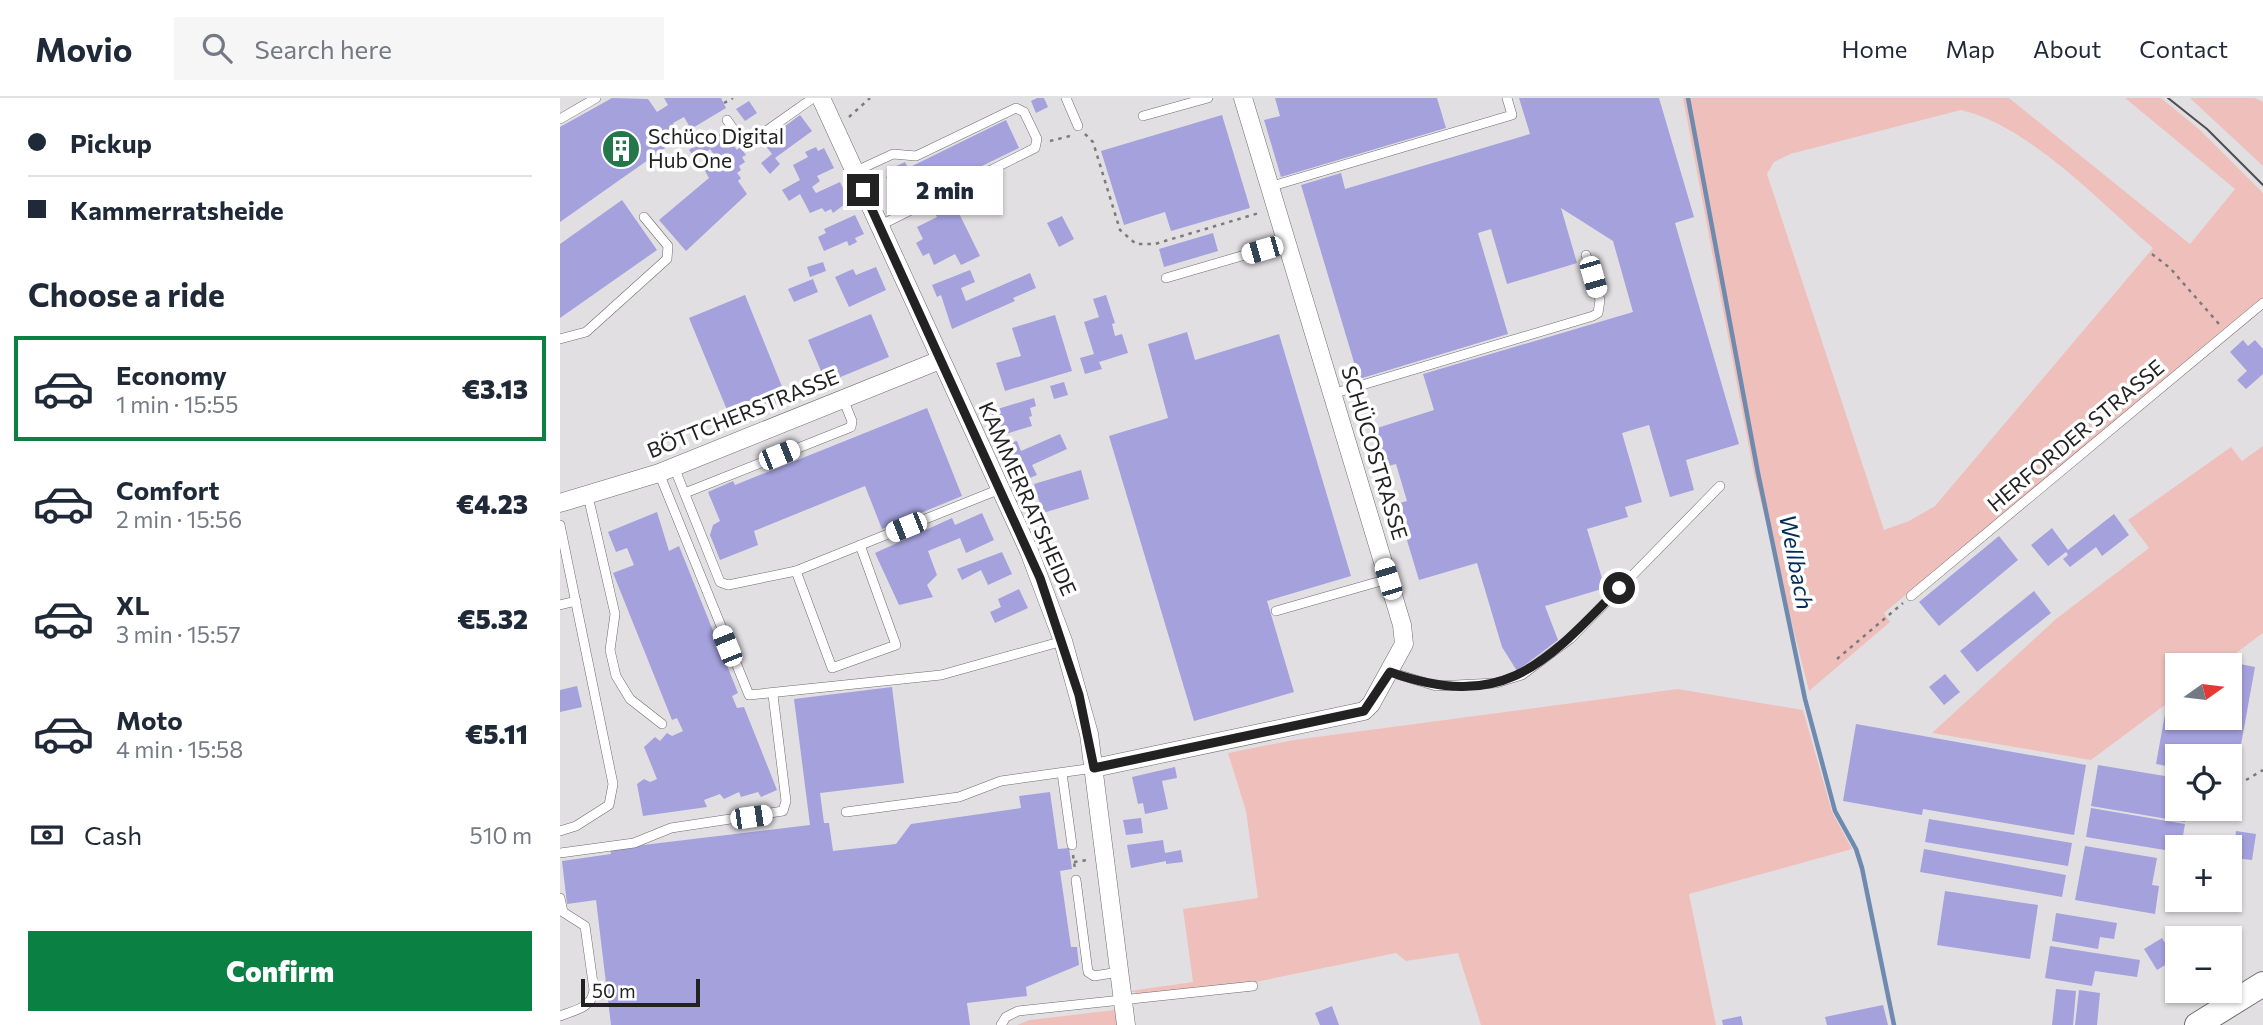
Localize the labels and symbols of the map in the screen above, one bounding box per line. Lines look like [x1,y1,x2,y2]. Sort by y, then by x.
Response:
place label: Schüco Digital Hub One [648,123,784,172]
building icon: Schüco Digital Hub One [600,128,642,170]
callout: 2 min [888,166,1003,214]
route end [847,174,879,206]
car [1239,234,1286,266]
car [1578,254,1609,300]
street label: HERFORDER STRASSE [1982,354,2168,516]
street label: BÖTTCHERSTRASSE [643,363,842,462]
street label: SCHÜCOSTRASSE [1337,363,1414,543]
street label: KAMMERRATSHEIDE [974,397,1082,599]
car [756,437,803,473]
car [883,509,930,545]
water label: Wellbach [1774,512,1820,612]
car [1372,556,1405,602]
route start [1603,572,1635,604]
car [710,623,745,669]
north arrow [2165,653,2242,730]
car [729,804,774,830]
scale bar [581,976,700,1008]

